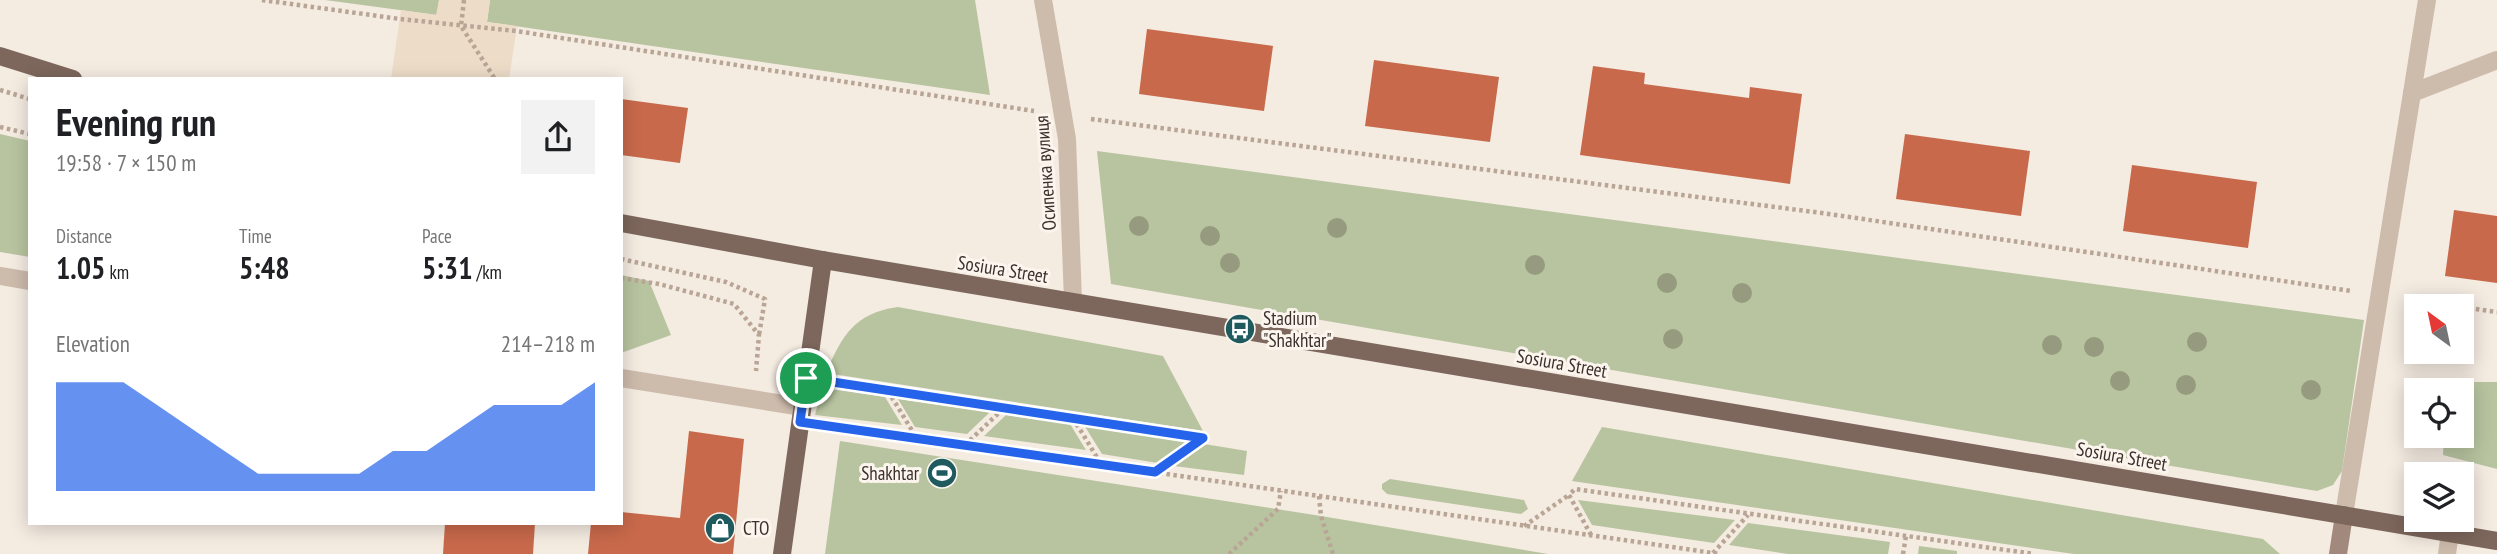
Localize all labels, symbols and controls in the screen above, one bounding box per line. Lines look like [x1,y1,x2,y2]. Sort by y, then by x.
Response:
text: Evening run [56,97,216,146]
button: share [521,100,595,174]
street label: Осипенка вулиця [1029,115,1061,231]
text: 19:58 · 7 × 150 m [56,148,196,177]
text: Distance [56,224,112,248]
text: Time [239,224,272,248]
text: Pace [422,224,452,248]
text: 1.05 [56,248,105,287]
text: 5:48 [239,248,290,287]
text: 5:31 [422,248,473,287]
street label: Sosiura Street [956,250,1051,288]
text: km [105,260,129,284]
text: /km [473,260,502,284]
north arrow [2404,294,2474,364]
map controls [2404,294,2474,532]
place label: Stadium "Shakhtar" [1263,306,1332,352]
bus stop icon: Stadium "Shakhtar" [1223,312,1257,346]
text: Elevation [56,329,130,358]
text: 214–218 m [501,329,595,358]
street label: Sosiura Street [1515,343,1610,383]
pin [776,348,836,408]
icon: arrive [787,359,825,397]
button: locate [2404,378,2474,448]
street label: Sosiura Street [2075,436,2170,476]
sports icon: Shakhtar [925,456,959,490]
place label: Shakhtar [861,461,920,485]
button: layers [2404,462,2474,532]
shop icon: СТО [703,511,737,545]
place label: СТО [743,516,769,540]

